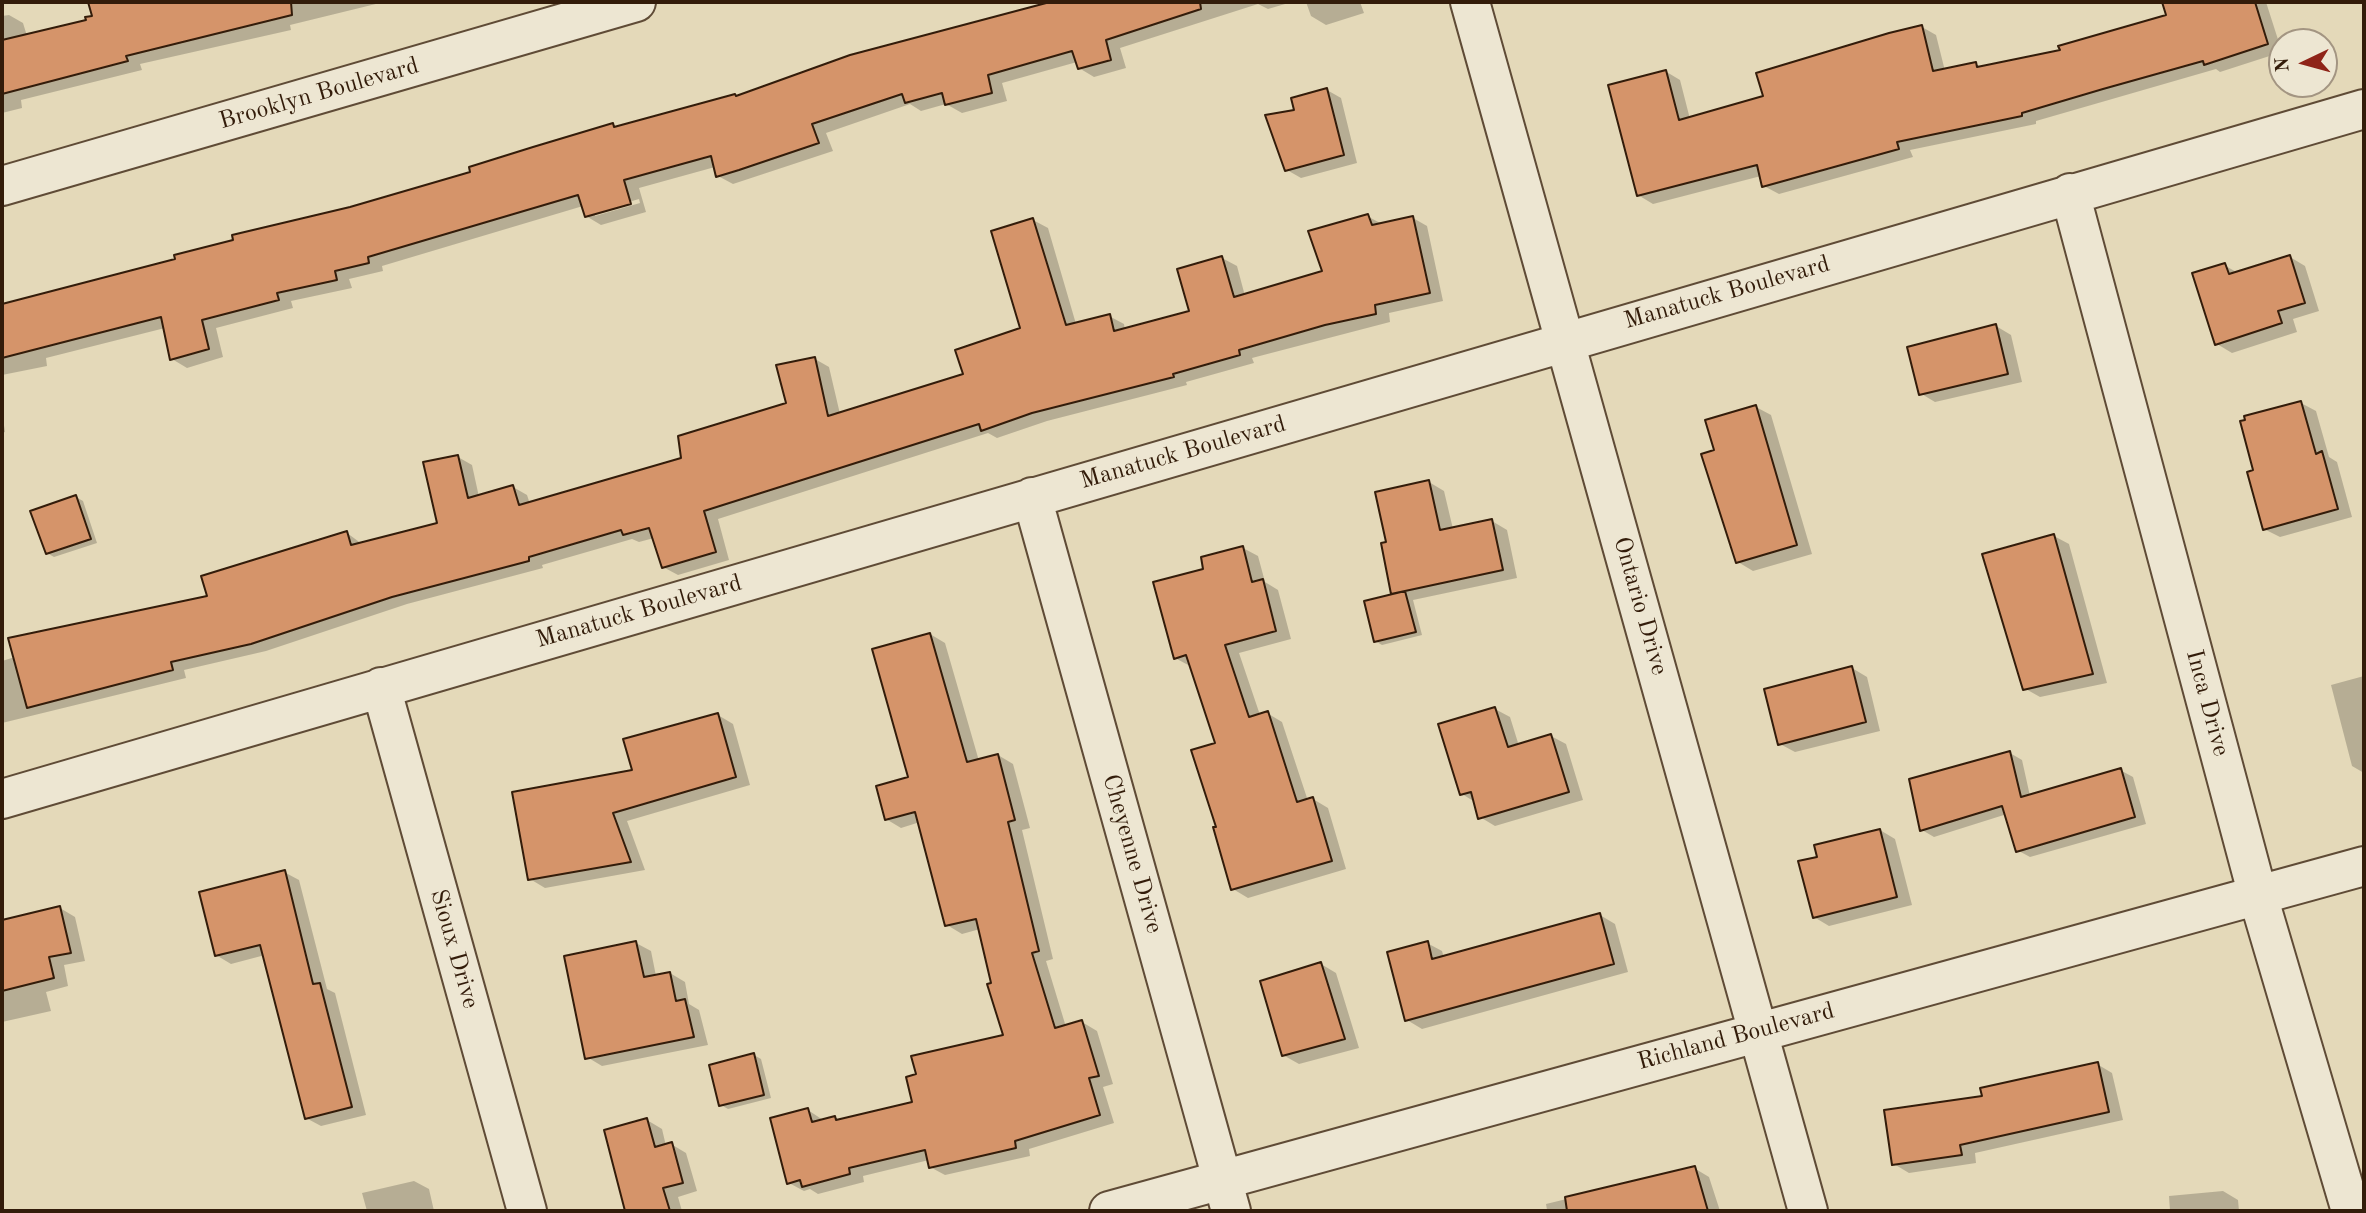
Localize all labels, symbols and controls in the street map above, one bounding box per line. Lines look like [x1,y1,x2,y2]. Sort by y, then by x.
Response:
north arrow [2268,28,2338,98]
street label: Brooklyn Boulevard [216,52,422,136]
text: N [2273,57,2294,73]
street label: Manatuck Boulevard [1621,250,1833,336]
street label: Manatuck Boulevard [1077,410,1289,496]
street label: Ontario Drive [1607,533,1673,679]
street label: Manatuck Boulevard [533,569,745,655]
street label: Inca Drive [2179,647,2235,759]
street label: Cheyenne Drive [1096,771,1168,937]
street label: Sioux Drive [423,886,485,1012]
street label: Richland Boulevard [1634,997,1838,1077]

